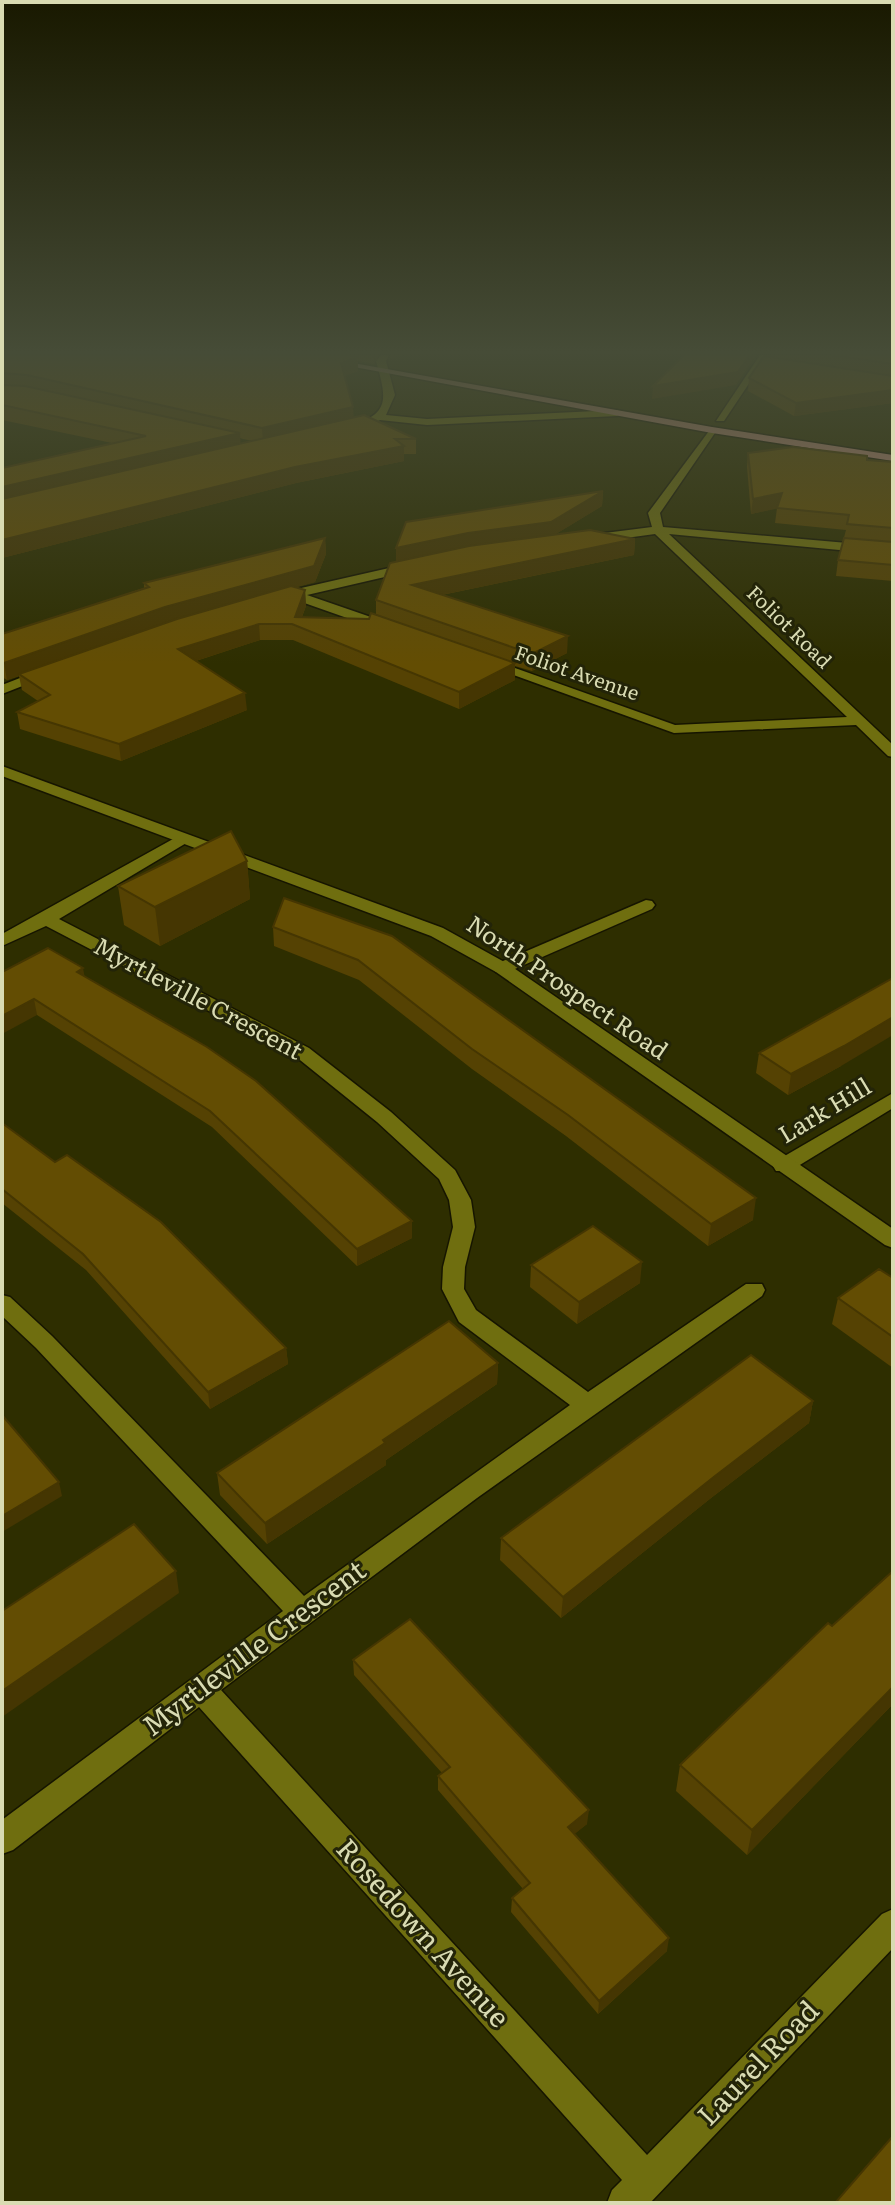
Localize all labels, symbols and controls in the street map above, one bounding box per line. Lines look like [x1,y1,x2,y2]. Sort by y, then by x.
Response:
street label: Foliot Road [741,577,840,674]
street label: Foliot Avenue [511,636,644,706]
street label: North Prospect Road [461,905,676,1067]
street label: Myrtleville Crescent [89,927,310,1067]
street label: Lark Hill [771,1067,877,1150]
street label: Myrtleville Crescent [132,1548,374,1745]
street label: Rosedown Avenue [328,1828,521,2036]
street label: Laurel Road [686,1989,827,2134]

